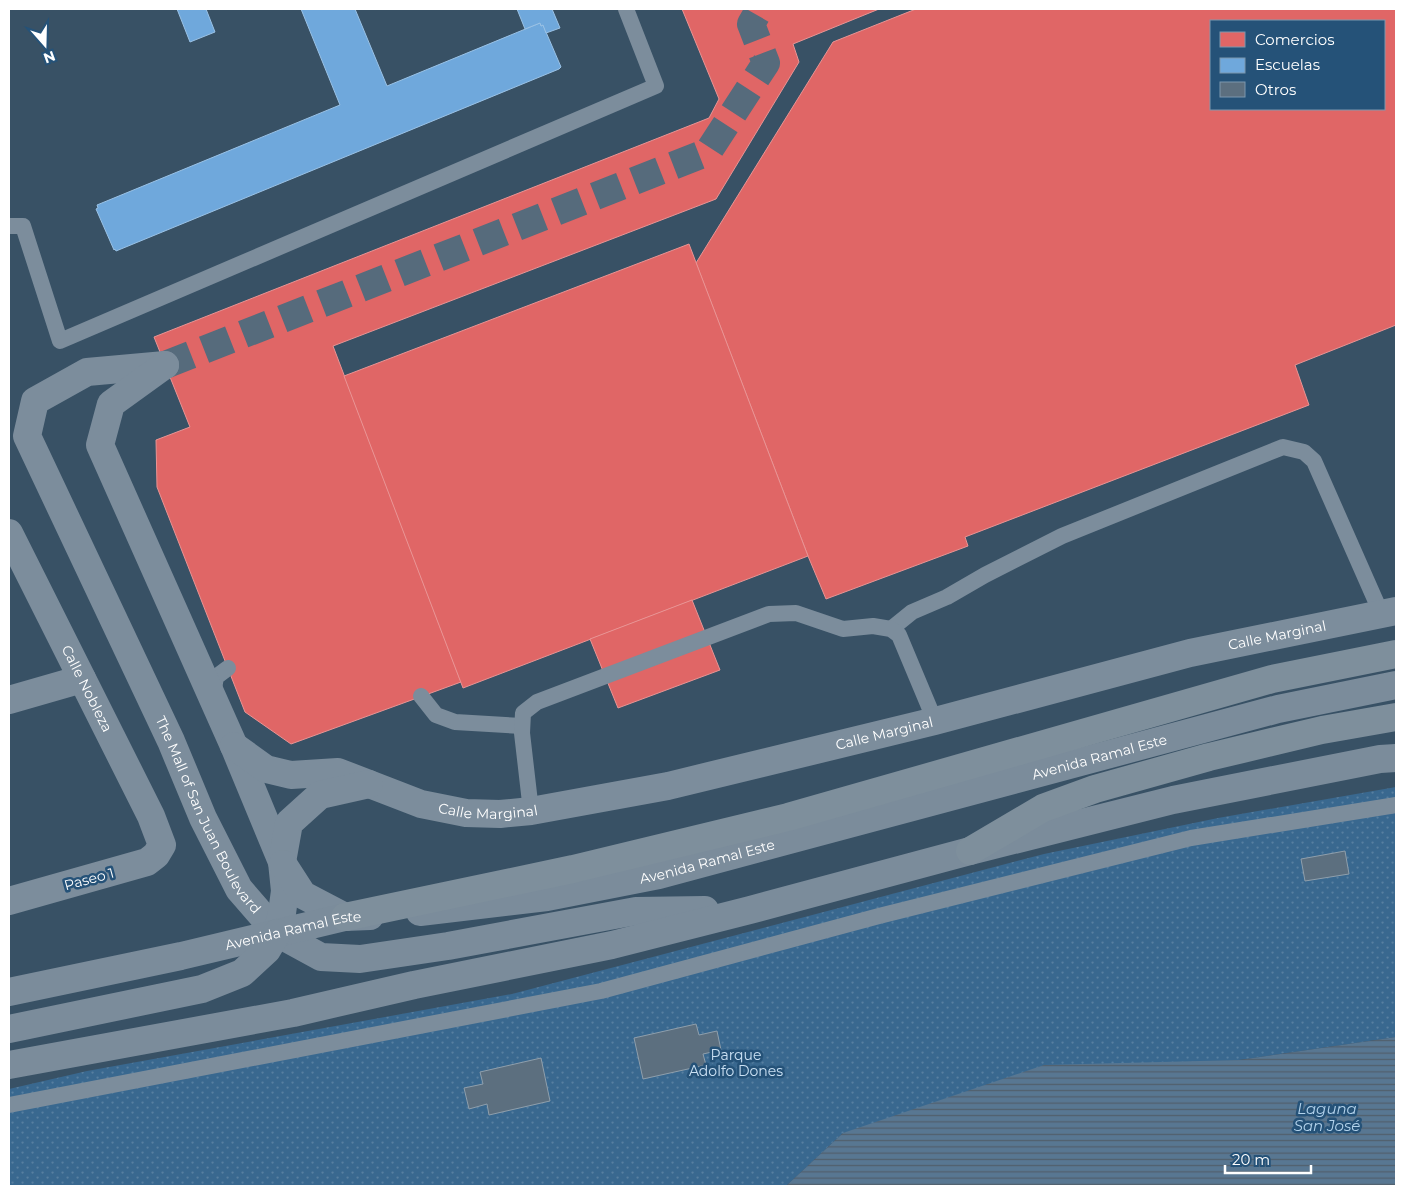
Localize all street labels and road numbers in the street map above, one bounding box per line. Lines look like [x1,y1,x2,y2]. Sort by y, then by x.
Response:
street label: Calle Marginal [1226,616,1328,654]
street label: Calle Nobleza [58,642,116,735]
street label: The Mall of San Juan Boulevard [152,713,265,917]
street label: Calle Marginal [834,713,935,754]
street label: Avenida Ramal Este [1030,730,1169,784]
street label: Calle Marginal [437,799,539,823]
street label: Avenida Ramal Este [638,835,777,888]
street label: Paseo 1 [62,864,116,894]
street label: Avenida Ramal Este [223,907,362,954]

